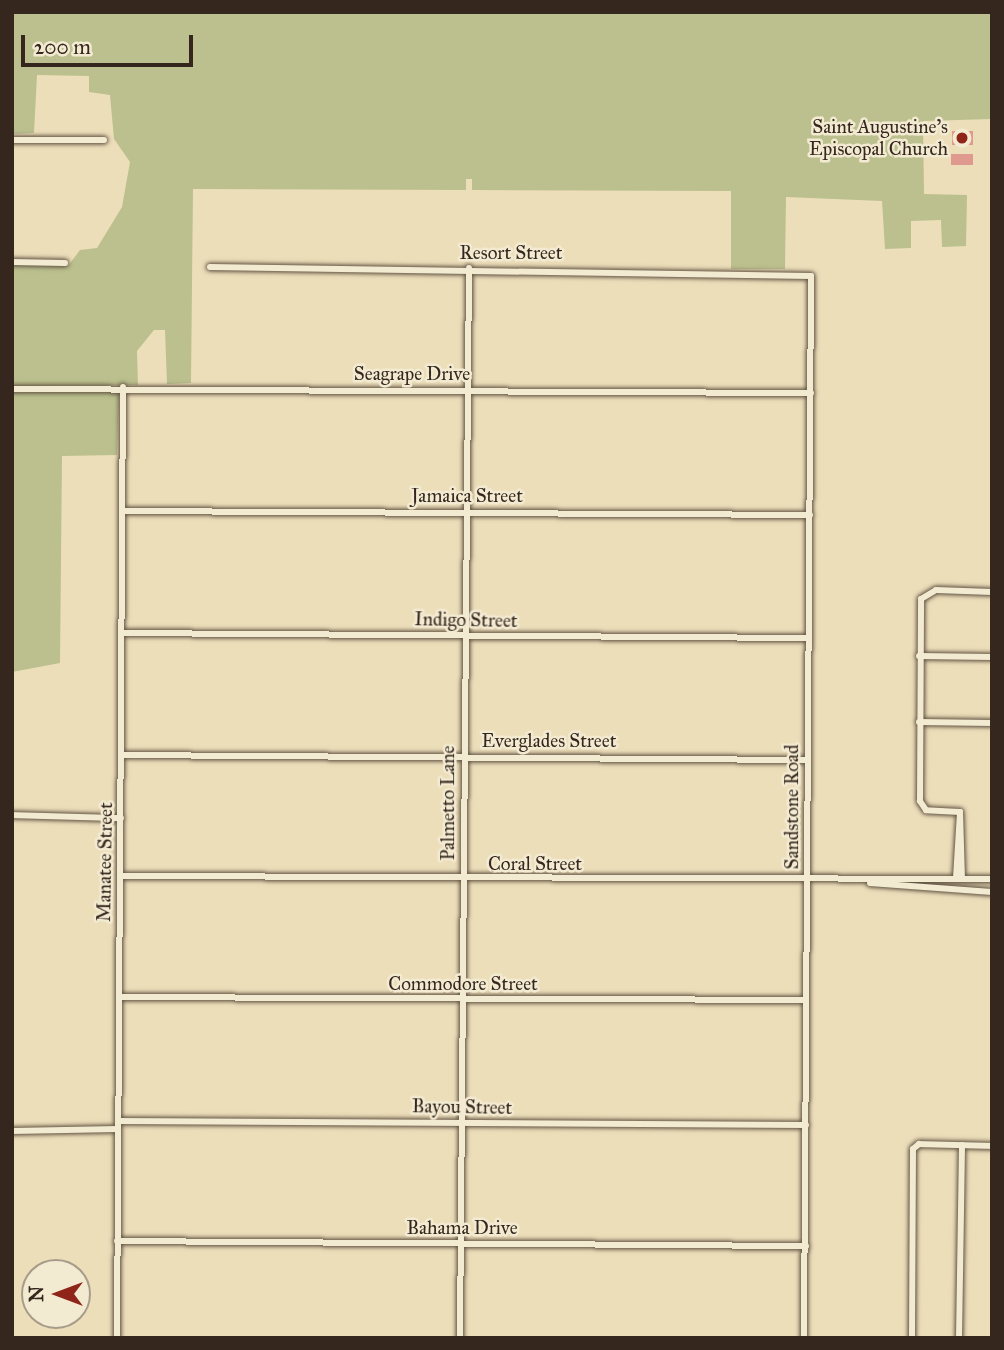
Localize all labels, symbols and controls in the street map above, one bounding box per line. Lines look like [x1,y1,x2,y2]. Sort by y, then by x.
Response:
scale bar [24,21,196,65]
text: 200 m [34,34,91,60]
place label: Saint Augustine's Episcopal Church [809,116,948,160]
marker: Saint Augustine's Episcopal Church [954,130,970,146]
street label: Resort Street [460,242,562,264]
street label: Seagrape Drive [354,363,470,385]
street label: Jamaica Street [411,485,523,507]
street label: Indigo Street [414,608,518,632]
street label: Everglades Street [482,730,616,752]
street label: Palmetto Lane [437,745,459,861]
street label: Sandstone Road [781,745,803,869]
street label: Manatee Street [93,802,117,922]
street label: Coral Street [488,853,582,875]
street label: Commodore Street [388,973,538,995]
street label: Bayou Street [412,1095,512,1119]
street label: Bahama Drive [406,1217,518,1239]
north arrow [21,1259,91,1329]
text: N [25,1286,48,1302]

